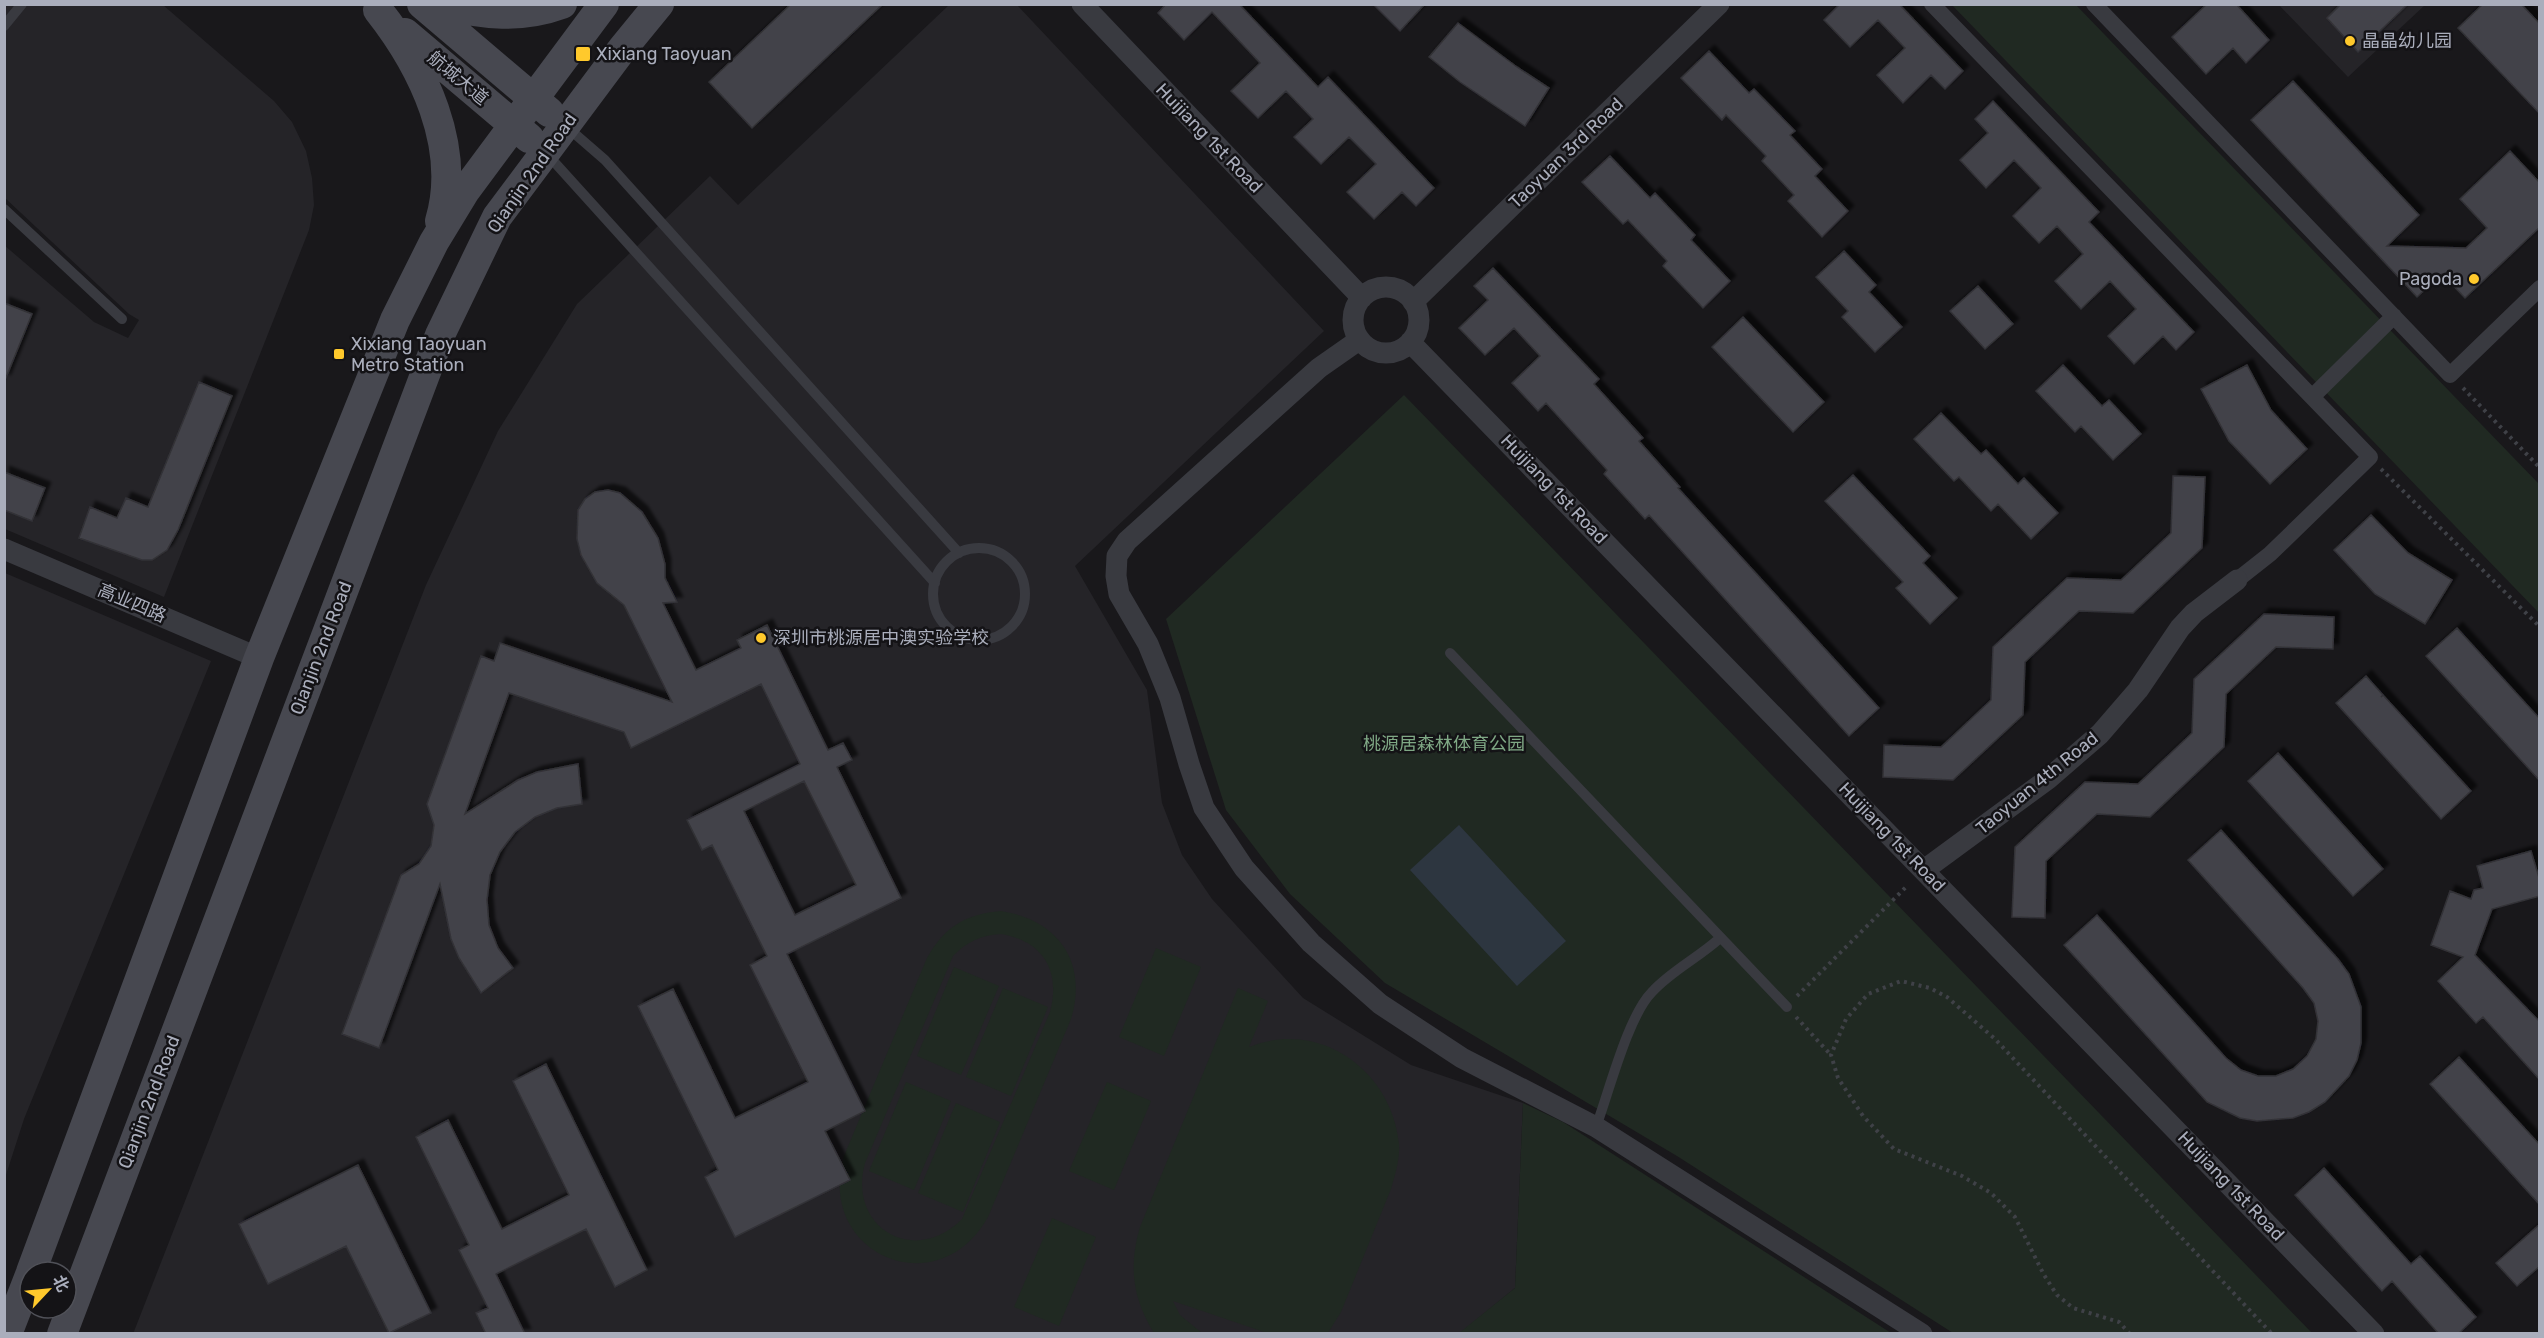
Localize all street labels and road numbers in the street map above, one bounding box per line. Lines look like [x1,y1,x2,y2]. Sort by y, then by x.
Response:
street label: 航城大道 [423,46,493,110]
street label: Huijiang 1st Road [1151,79,1267,197]
street label: Taoyuan 3rd Road [1504,93,1628,213]
street label: Qianjin 2nd Road [483,109,581,237]
street label: Huijiang 1st Road [1496,430,1612,548]
street label: Qianjin 2nd Road [285,578,357,718]
street label: 高业四路 [95,579,169,627]
street label: Taoyuan 4th Road [1971,727,2103,839]
street label: Huijiang 1st Road [1834,778,1950,896]
street label: Qianjin 2nd Road [113,1032,185,1172]
street label: Huijiang 1st Road [2173,1127,2289,1245]

